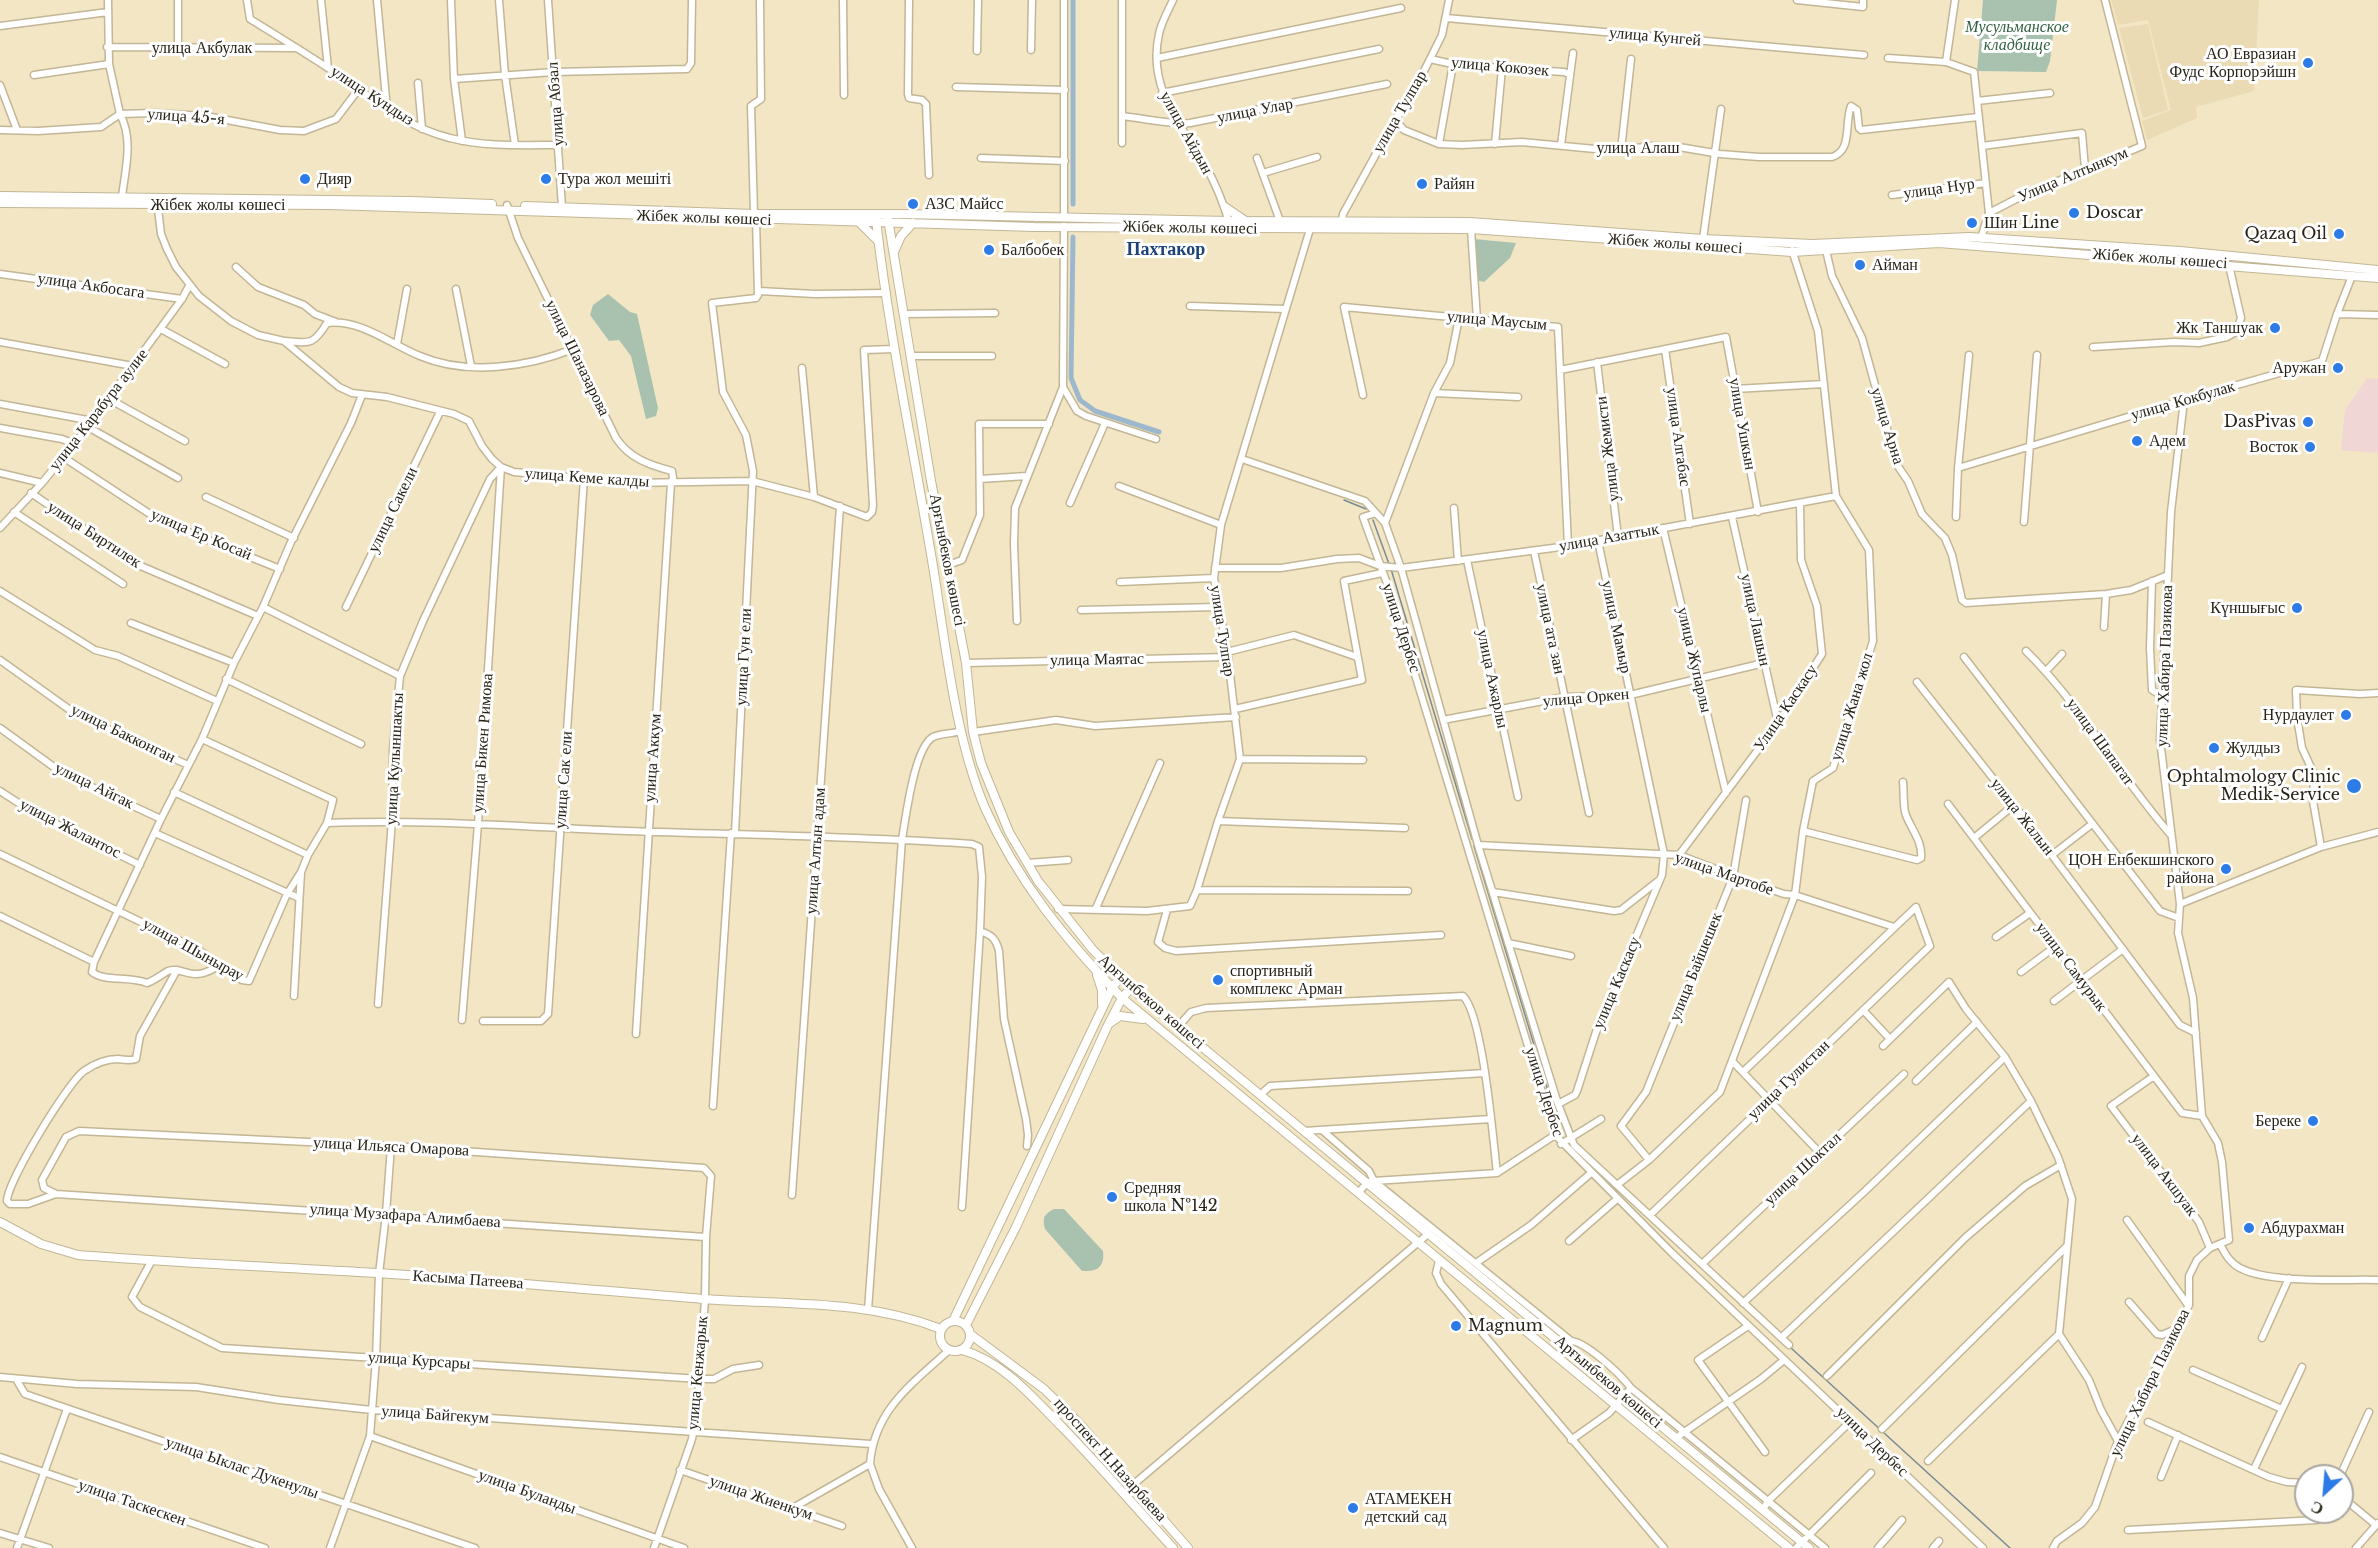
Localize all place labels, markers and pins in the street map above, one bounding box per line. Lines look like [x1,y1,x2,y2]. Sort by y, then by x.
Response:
place label: АО Евразиан Фудс Корпорэйшн [2169,44,2296,82]
marker: АО Евразиан Фудс Корпорэйшн [2301,56,2315,70]
place label: Дияр [317,169,352,189]
place label: Тура жол мешіті [558,169,671,189]
marker: Дияр [298,172,312,186]
marker: Тура жол мешіті [539,172,553,186]
place label: Райян [1434,174,1474,194]
marker: Райян [1415,177,1429,191]
place label: АЗС Майсс [925,194,1004,214]
marker: АЗС Майсс [906,197,920,211]
place label: Doscar [2086,203,2143,223]
marker: Doscar [2067,206,2081,220]
place label: Шин Line [1984,213,2059,233]
marker: Шин Line [1965,216,1979,230]
place label: Qazaq Oil [2244,224,2327,244]
marker: Qazaq Oil [2332,227,2346,241]
place label: Балбобек [1001,240,1064,260]
marker: Балбобек [982,243,996,257]
place label: Айман [1872,255,1918,275]
marker: Айман [1853,258,1867,272]
place label: Жк Таншуак [2176,318,2263,338]
marker: Жк Таншуак [2268,321,2282,335]
place label: Аружан [2272,358,2326,378]
marker: Аружан [2331,361,2345,375]
place label: DasPivas [2224,412,2296,432]
marker: DasPivas [2301,415,2315,429]
place label: Адем [2149,431,2186,451]
marker: Адем [2130,434,2144,448]
place label: Восток [2249,437,2298,457]
marker: Восток [2303,440,2317,454]
place label: Күншығыс [2210,598,2285,618]
marker: Күншығыс [2290,601,2304,615]
place label: Нурдаулет [2263,705,2334,725]
marker: Нурдаулет [2339,708,2353,722]
place label: Жулдыз [2226,738,2280,758]
marker: Жулдыз [2207,741,2221,755]
place label: Ophtalmology Clinic Medik-Service [2167,767,2340,805]
marker: Ophtalmology Clinic Medik-Service [2345,777,2363,795]
place label: ЦОН Енбекшинского района [2068,850,2214,888]
marker: ЦОН Енбекшинского района [2219,862,2233,876]
place label: спортивный комплекс Арман [1230,961,1342,999]
marker: спортивный комплекс Арман [1211,973,1225,987]
place label: Береке [2255,1111,2301,1131]
marker: Береке [2306,1114,2320,1128]
place label: Средняя школа №142 [1124,1178,1218,1216]
marker: Средняя школа №142 [1105,1190,1119,1204]
place label: Абдурахман [2261,1218,2344,1238]
marker: Абдурахман [2242,1221,2256,1235]
place label: Magnum [1468,1316,1543,1336]
marker: Magnum [1449,1319,1463,1333]
place label: АТАМЕКЕН детский сад [1365,1489,1452,1527]
marker: АТАМЕКЕН детский сад [1346,1501,1360,1515]

